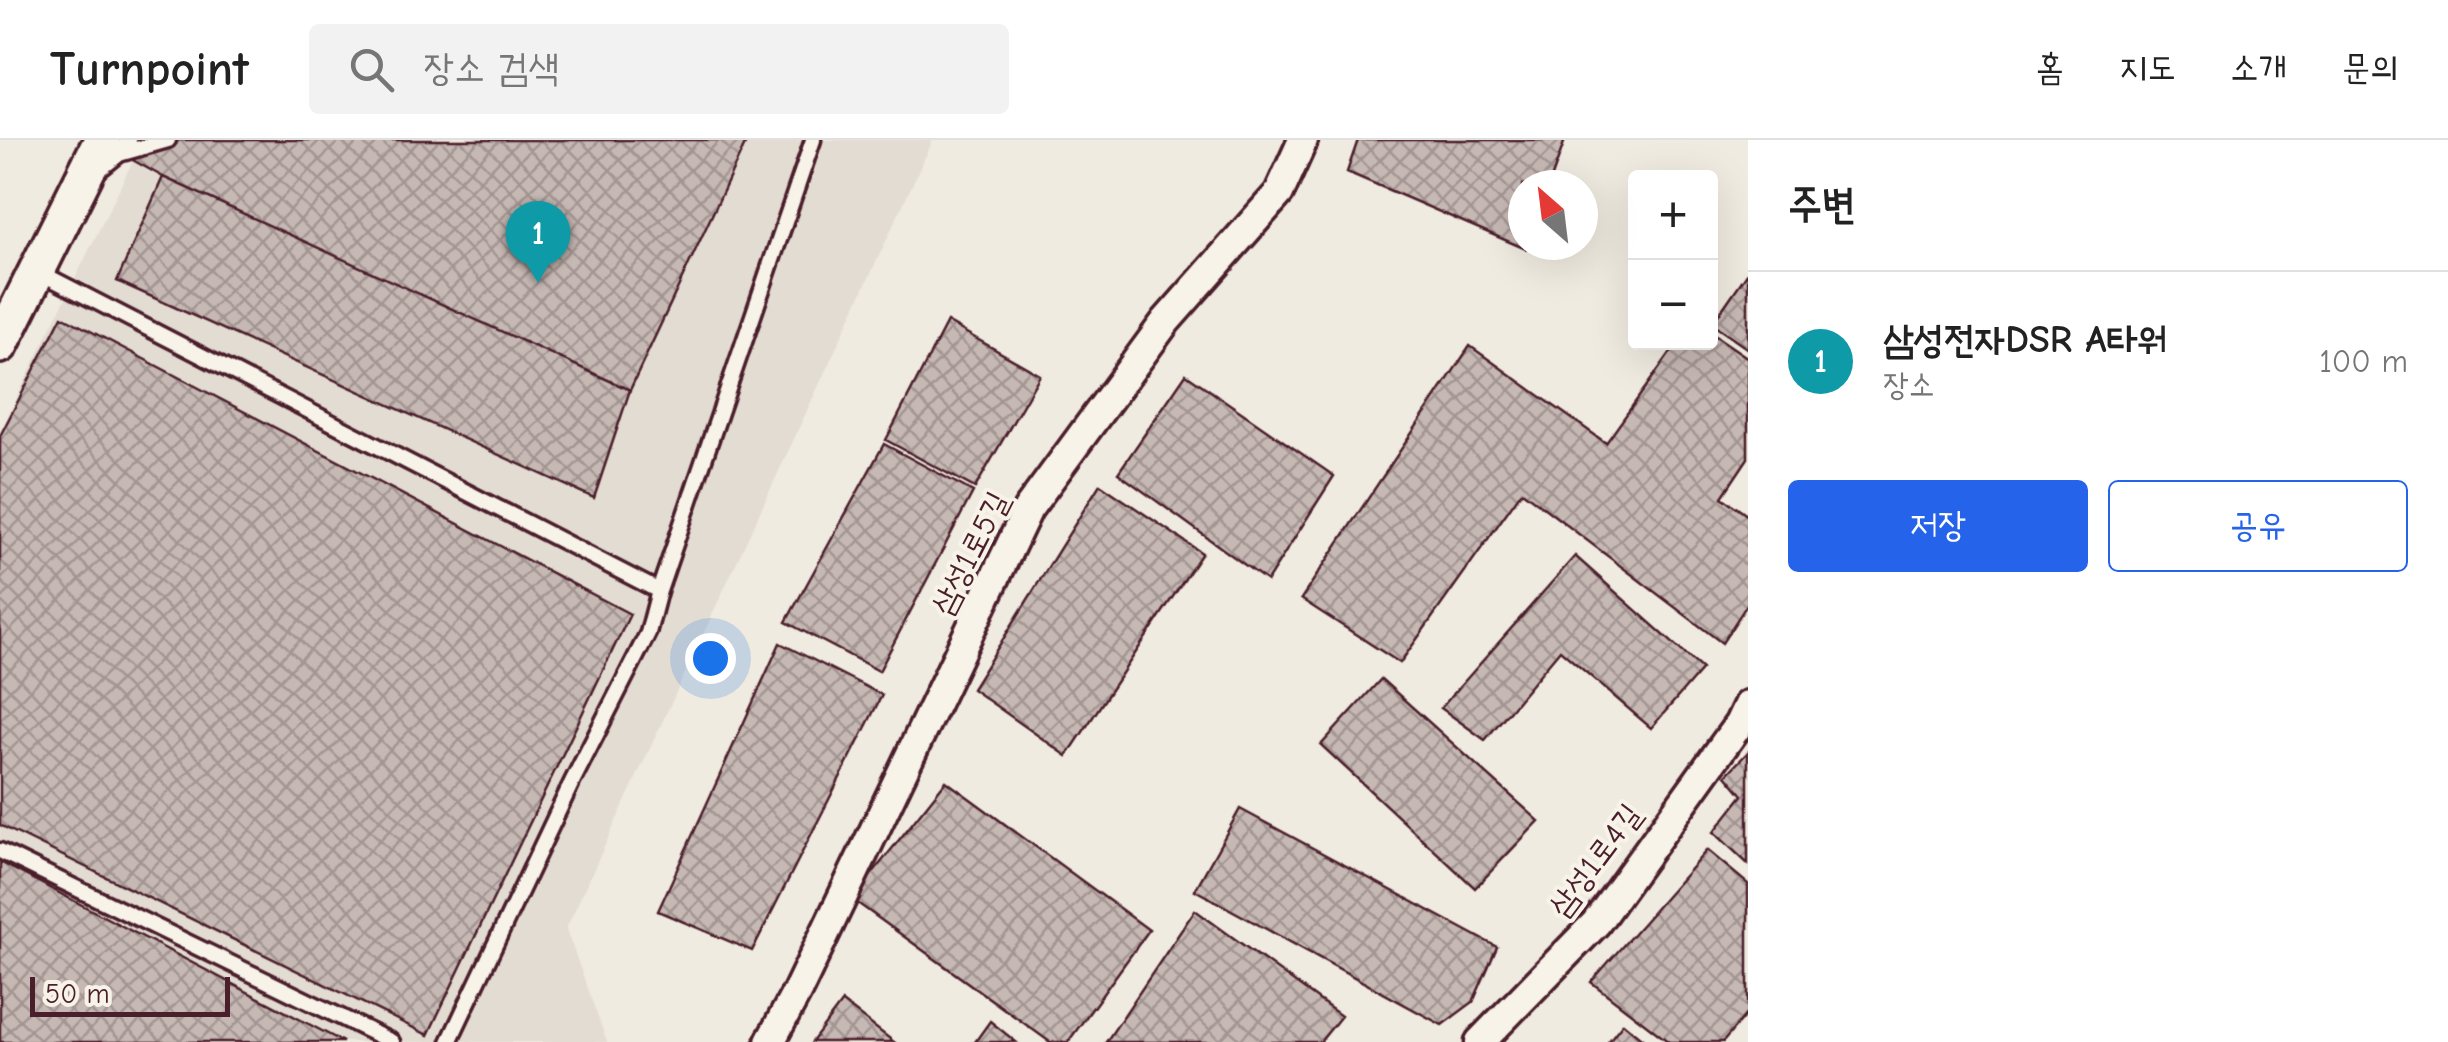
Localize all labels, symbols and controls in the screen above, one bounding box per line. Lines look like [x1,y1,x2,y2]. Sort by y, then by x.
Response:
search box [309,24,1009,114]
text: Turnpoint [50,42,249,97]
icon: search [344,42,399,97]
text: 장소 검색 [424,46,559,90]
text: 홈 [2036,47,2064,88]
text: 지도 [2119,47,2175,88]
text: 소개 [2230,47,2287,88]
text: 문의 [2342,47,2398,88]
north arrow [1508,170,1598,260]
map controls [1628,170,1718,350]
button: + [1628,170,1718,260]
text: 주변 [1788,180,1856,229]
pin: 1 [506,201,570,283]
button: − [1628,260,1718,350]
text: 삼성전자DSR A타워 [1883,318,2168,362]
text: 1 [1814,343,1827,380]
text: 100 m [2319,343,2408,380]
text: 장소 [1883,366,1935,403]
button: 저장 [1788,480,2088,572]
button: 공유 [2108,480,2408,572]
street label: 삼성1로5길 [923,485,1017,621]
your location [685,633,736,684]
street label: 삼성1로4길 [1541,796,1649,924]
scale bar [30,972,230,1016]
text: 50 m [45,978,110,1010]

